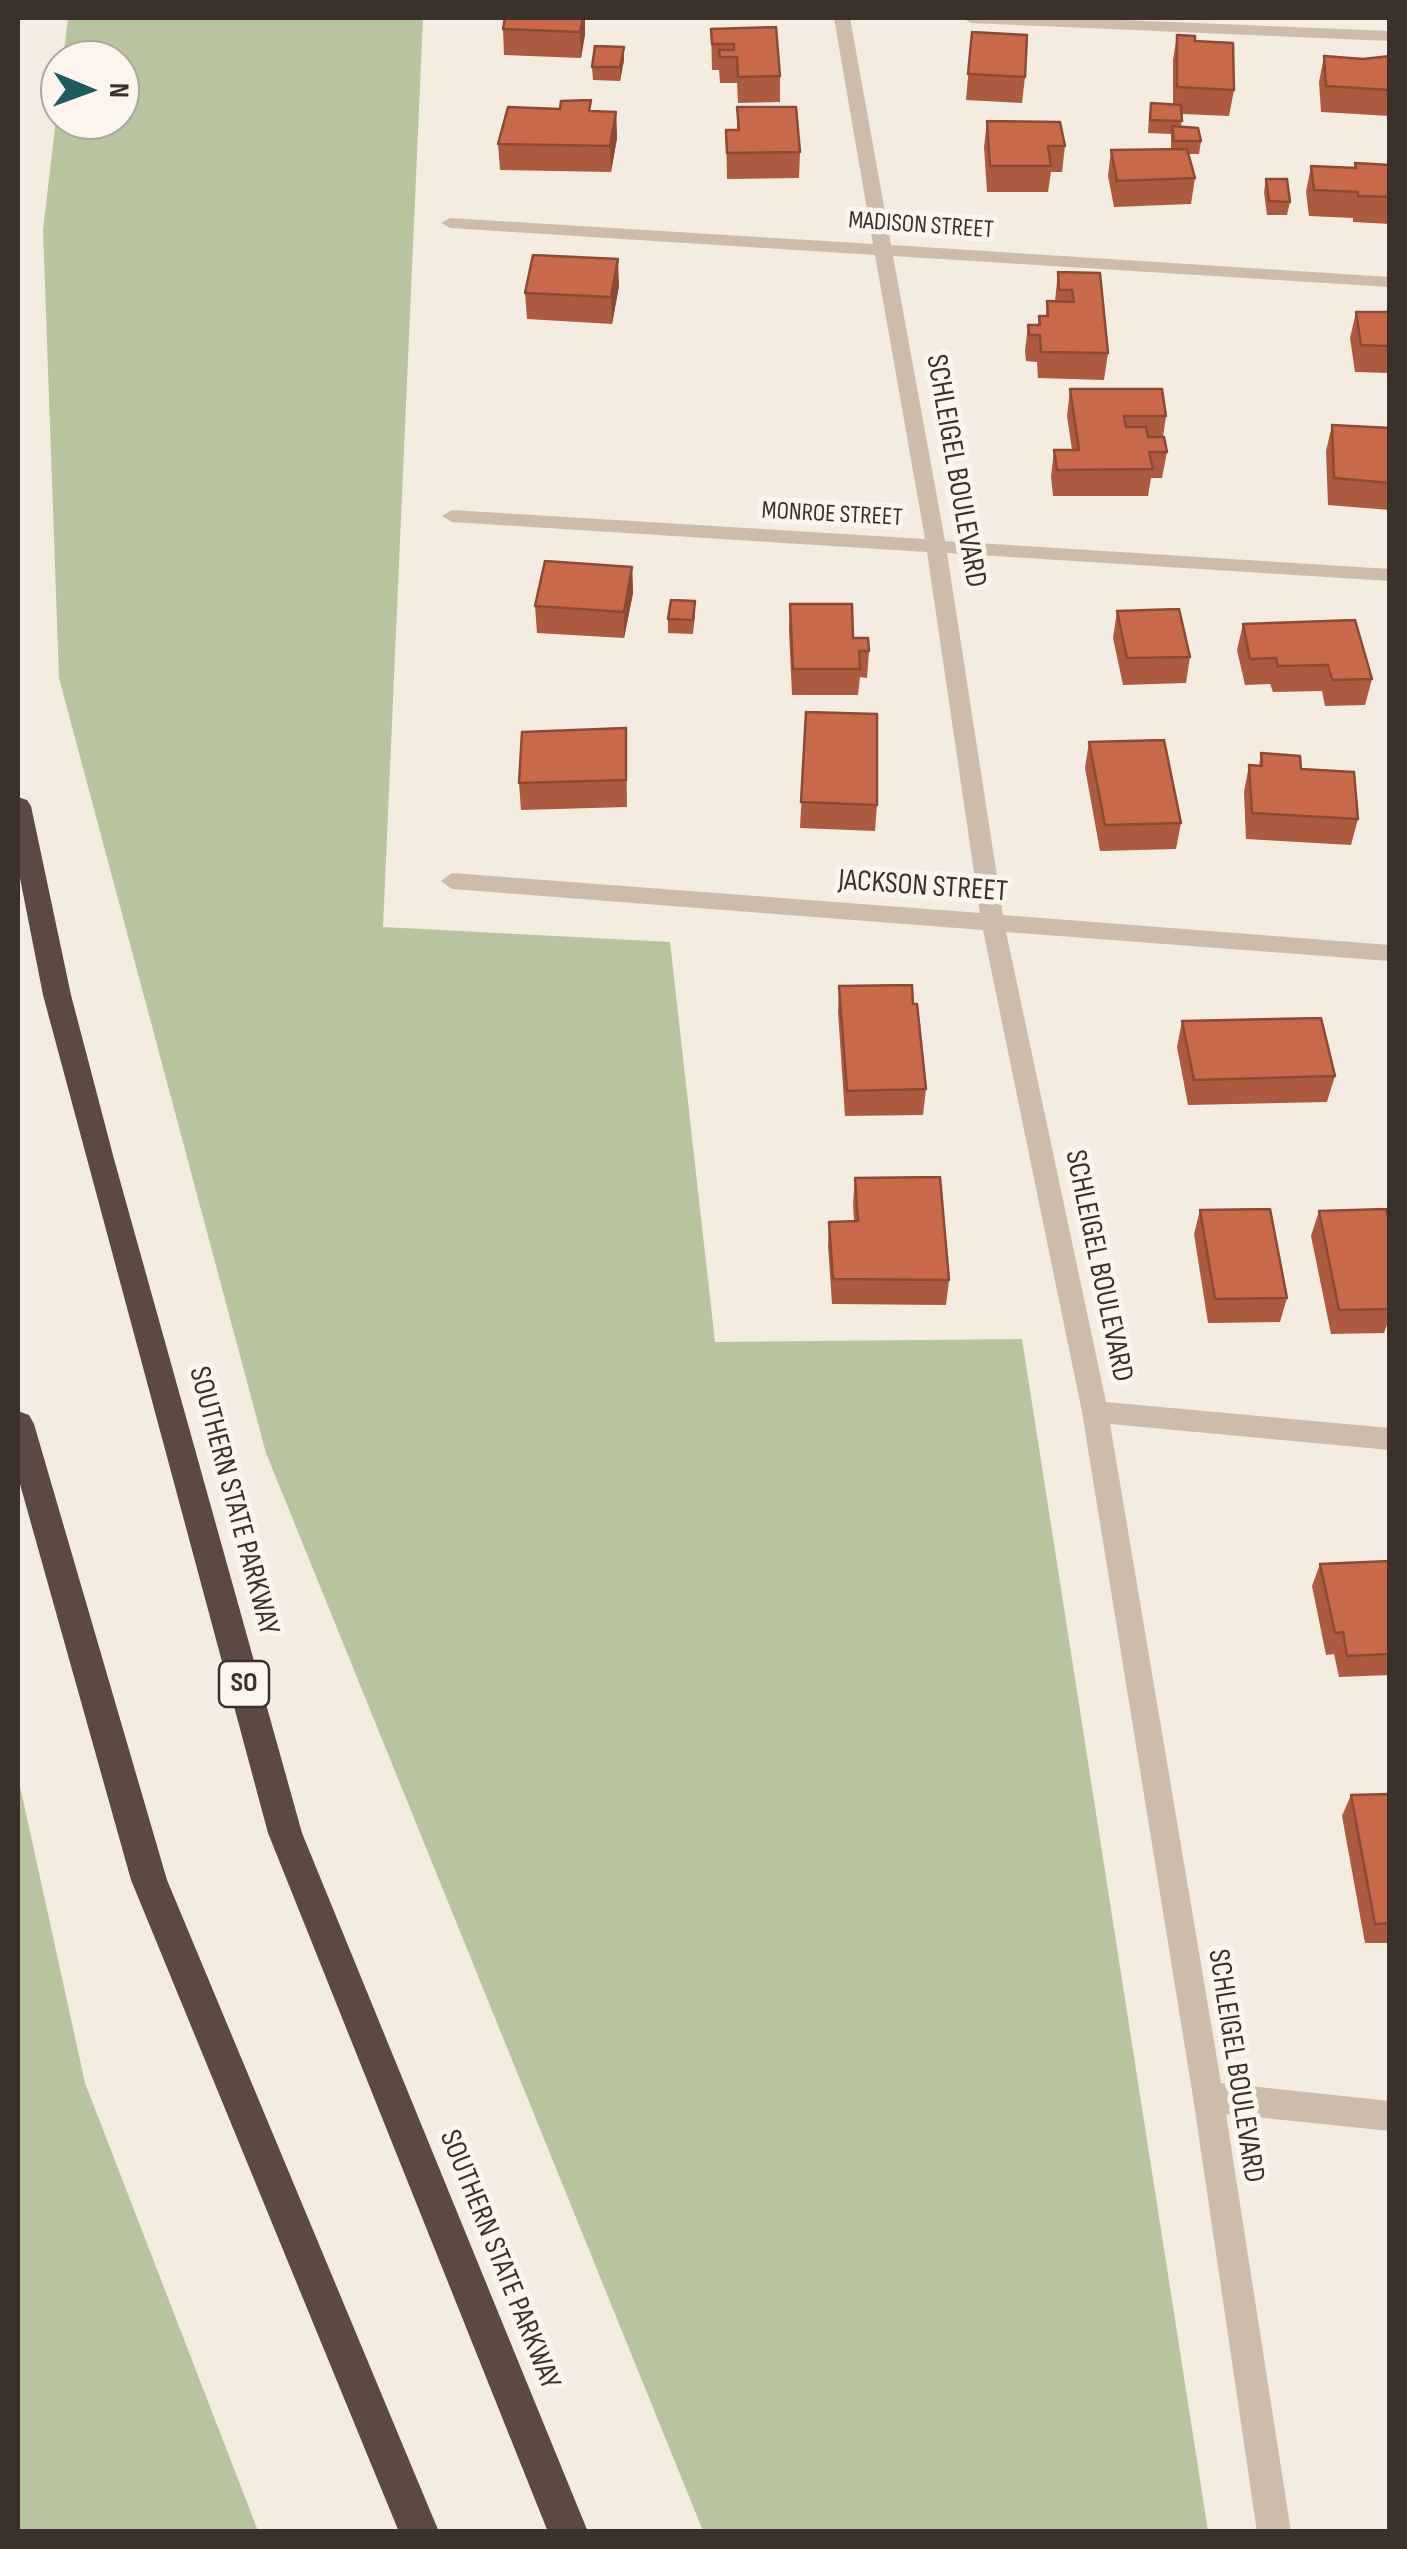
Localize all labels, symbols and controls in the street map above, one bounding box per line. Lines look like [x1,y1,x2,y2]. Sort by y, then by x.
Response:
north arrow [40,40,140,140]
text: N [102,83,135,98]
street label: MADISON STREET [847,206,995,246]
street label: SCHLEIGEL BOULEVARD [917,352,993,590]
street label: MONROE STREET [761,496,903,534]
street label: JACKSON STREET [837,863,1009,911]
street label: SCHLEIGEL BOULEVARD [1056,1147,1140,1385]
street label: SOUTHERN STATE PARKWAY [180,1363,286,1639]
road number: SO [219,1661,269,1707]
street label: SCHLEIGEL BOULEVARD [1199,1947,1271,2185]
street label: SOUTHERN STATE PARKWAY [431,2125,567,2395]

